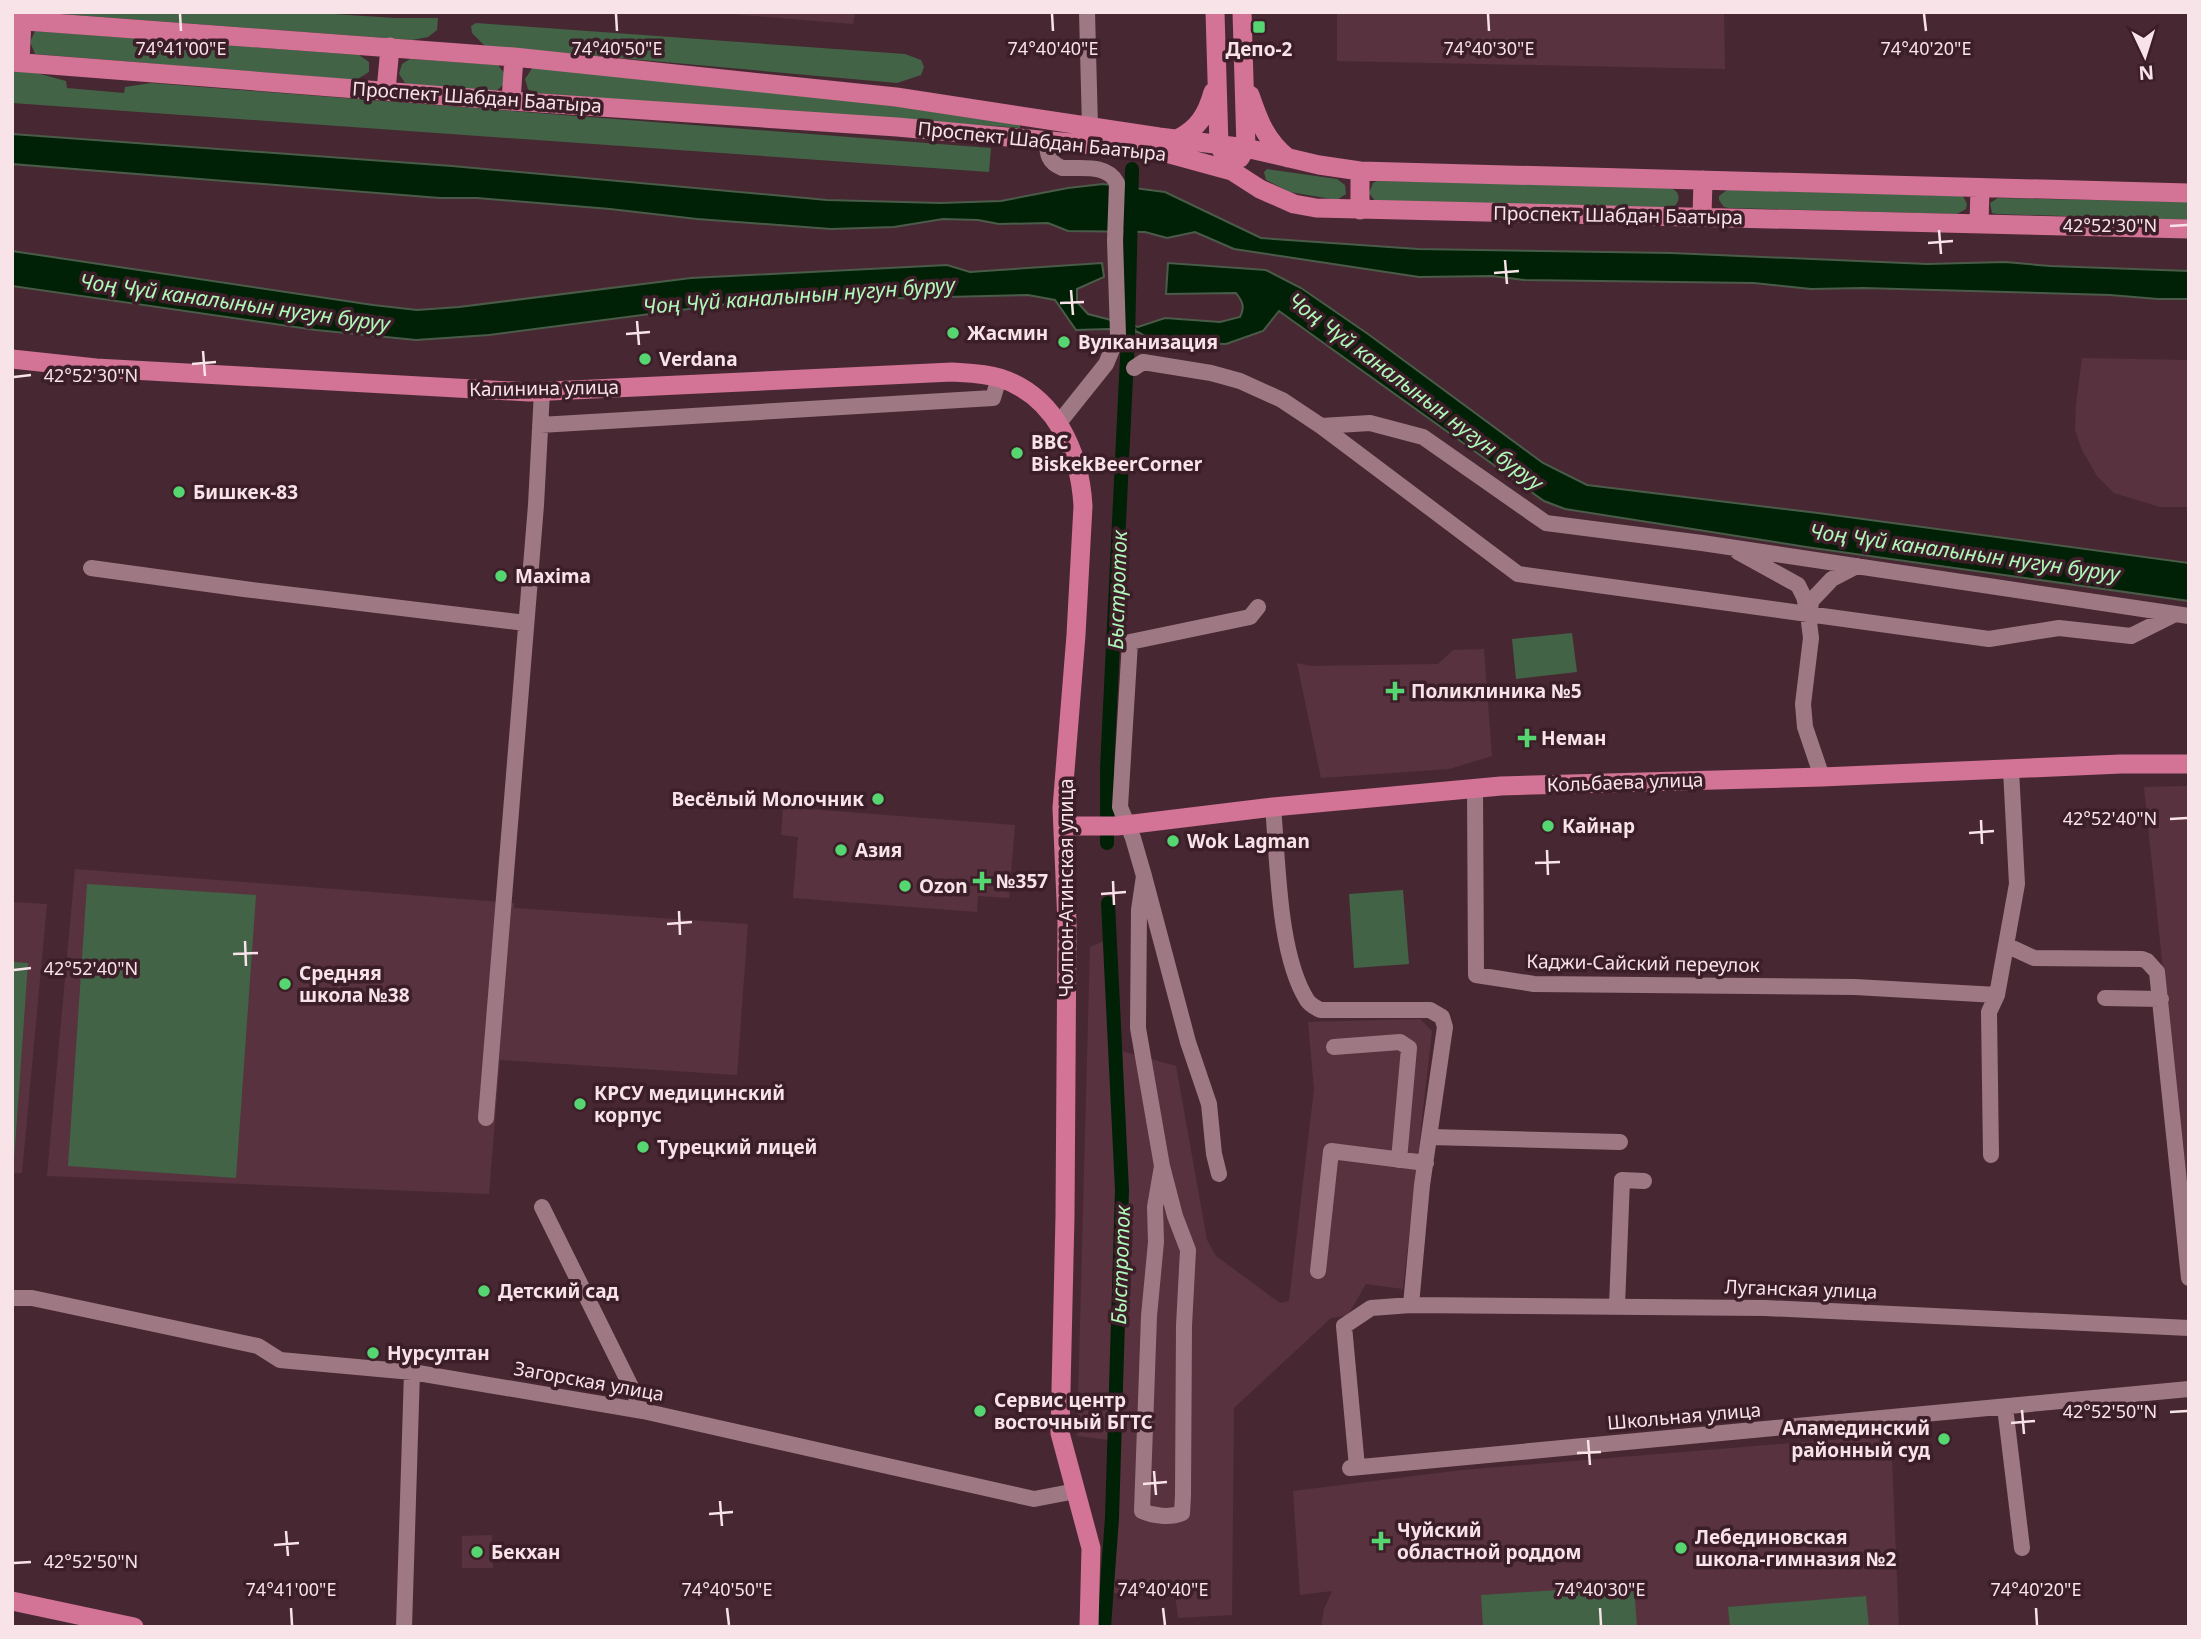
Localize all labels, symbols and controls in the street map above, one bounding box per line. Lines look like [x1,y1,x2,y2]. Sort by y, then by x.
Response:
marker: Депо-2 [1251,19,1267,35]
north arrow [2110,21,2180,91]
text: 74°41'00"E [136,36,226,60]
text: 74°40'50"E [572,36,662,60]
text: 74°40'40"E [1008,36,1098,60]
place label: Депо-2 [1226,36,1293,62]
text: 74°40'30"E [1444,36,1534,60]
text: 74°40'20"E [1881,36,1971,60]
text: N [2138,59,2155,86]
street label: Проспект Шабдан Баатыра [351,75,603,119]
street label: Проспект Шабдан Баатыра [916,115,1168,167]
street label: Проспект Шабдан Баатыра [1493,200,1743,230]
text: 42°52'30"N [2063,213,2157,237]
water label: Чоң Чүй каналынын нугун буруу [78,266,393,338]
water label: Чоң Чүй каналынын нугун буруу [642,270,957,320]
water label: Чоң Чүй каналынын нугун буруу [1283,286,1550,497]
place label: Жасмин [967,320,1048,346]
marker: Жасмин [945,325,961,341]
place label: Вулканизация [1078,329,1218,355]
marker: Вулканизация [1056,334,1072,350]
place label: Verdana [659,346,738,372]
marker: Verdana [637,351,653,367]
text: 42°52'30"N [44,363,138,387]
street label: Калинина улица [469,374,619,402]
place label: BBC BiskekBeerCorner [1031,429,1203,477]
marker: BBC BiskekBeerCorner [1009,445,1025,461]
place label: Бишкек-83 [193,479,298,505]
marker: Бишкек-83 [171,484,187,500]
water label: Чоң Чүй каналынын нугун буруу [1808,516,2123,588]
water label: Быстроток [1101,529,1133,650]
place label: Maxima [515,563,591,589]
marker: Maxima [493,568,509,584]
place label: Поликлиника №5 [1411,678,1582,704]
marker: Поликлиника №5 [1385,681,1405,701]
place label: Неман [1541,725,1606,751]
marker: Неман [1519,730,1535,746]
street label: Кольбаева улица [1546,766,1704,798]
street label: Чолпон-Атинская улица [1053,778,1079,998]
place label: Весёлый Молочник [671,786,864,812]
marker: Весёлый Молочник [870,791,886,807]
text: 42°52'40"N [2063,806,2157,830]
place label: Кайнар [1562,813,1635,839]
marker: Кайнар [1540,818,1556,834]
place label: Wok Lagman [1187,828,1310,854]
marker: Wok Lagman [1165,833,1181,849]
place label: Азия [855,837,902,863]
marker: Азия [833,842,849,858]
place label: №357 [996,868,1048,894]
place label: Ozon [919,873,968,899]
marker: №357 [974,873,990,889]
marker: Ozon [897,878,913,894]
street label: Каджи-Сайский переулок [1526,948,1760,978]
text: 42°52'40"N [44,956,138,980]
place label: Средняя школа №38 [299,960,410,1008]
marker: Средняя школа №38 [277,976,293,992]
place label: КРСУ медицинский корпус [594,1080,785,1128]
marker: КРСУ медицинский корпус [572,1096,588,1112]
place label: Турецкий лицей [657,1134,817,1160]
marker: Турецкий лицей [635,1139,651,1155]
water label: Быстроток [1104,1204,1136,1325]
street label: Луганская улица [1724,1273,1878,1305]
place label: Детский сад [498,1278,619,1304]
marker: Детский сад [476,1283,492,1299]
place label: Нурсултан [387,1340,490,1366]
marker: Нурсултан [365,1345,381,1361]
street label: Загорская улица [512,1355,666,1407]
place label: Сервис центр восточный БГТС [994,1387,1153,1435]
street label: Школьная улица [1606,1396,1762,1436]
text: 42°52'50"N [2063,1399,2157,1423]
marker: Сервис центр восточный БГТС [972,1403,988,1419]
place label: Аламединский районный суд [1782,1415,1930,1463]
marker: Аламединский районный суд [1936,1431,1952,1447]
place label: Чуйский областной роддом [1397,1517,1581,1565]
place label: Лебединовская школа-гимназия №2 [1695,1524,1897,1572]
marker: Чуйский областной роддом [1371,1531,1391,1551]
place label: Бекхан [491,1539,561,1565]
marker: Лебединовская школа-гимназия №2 [1673,1540,1689,1556]
marker: Бекхан [469,1544,485,1560]
text: 42°52'50"N [44,1549,138,1573]
text: 74°41'00"E [246,1577,336,1601]
text: 74°40'50"E [682,1577,772,1601]
text: 74°40'40"E [1118,1577,1208,1601]
text: 74°40'30"E [1555,1577,1645,1601]
text: 74°40'20"E [1991,1577,2081,1601]

